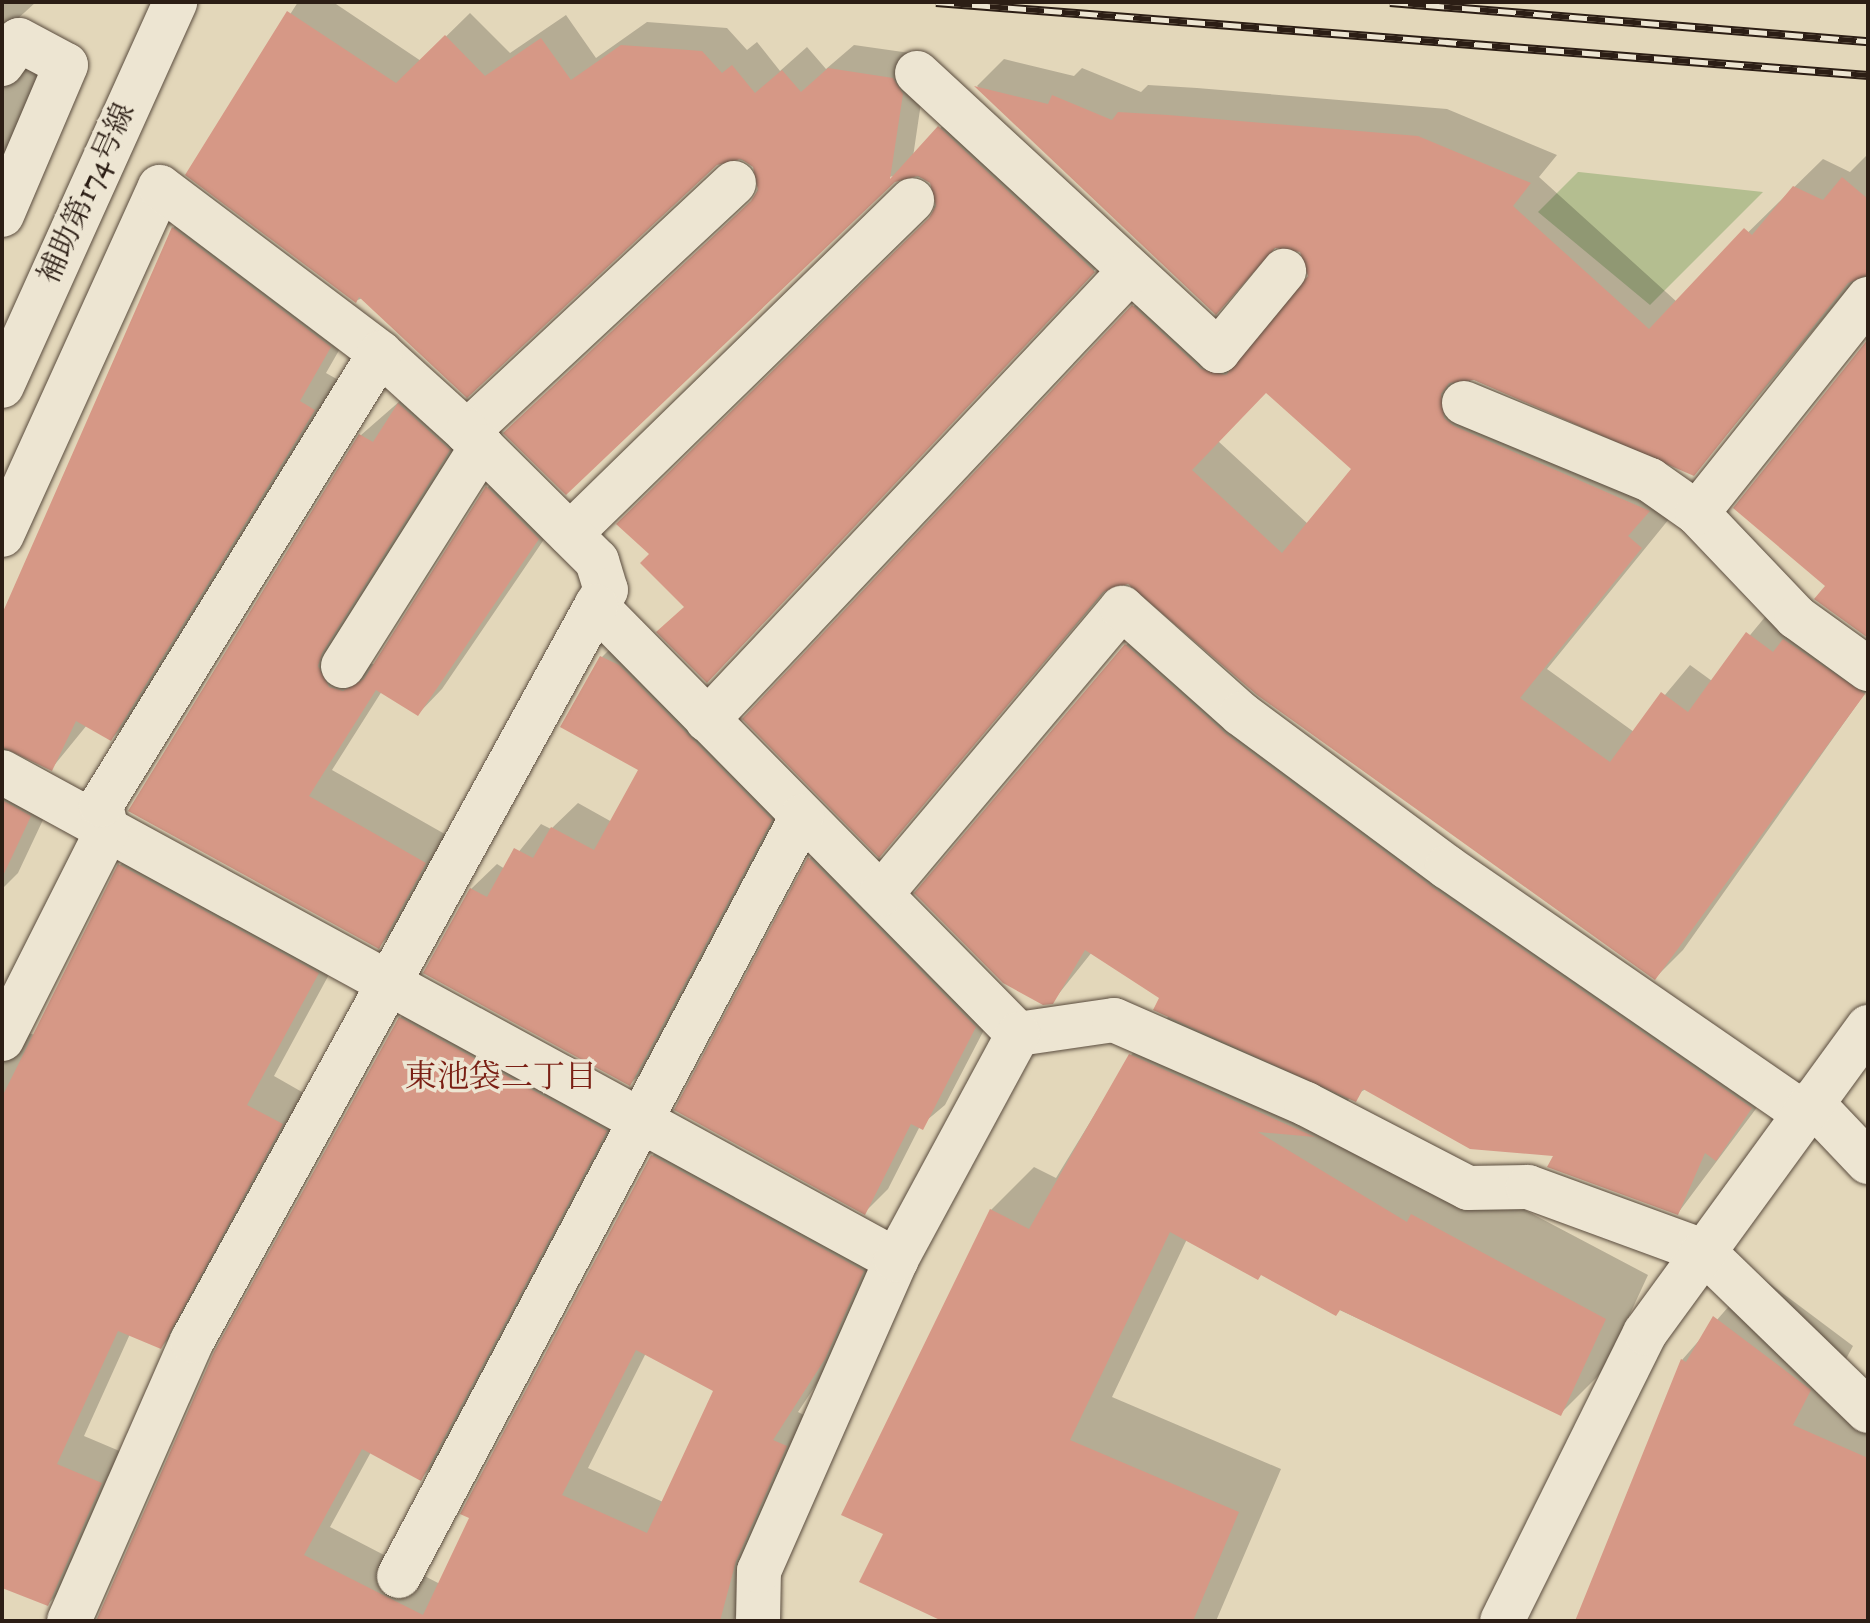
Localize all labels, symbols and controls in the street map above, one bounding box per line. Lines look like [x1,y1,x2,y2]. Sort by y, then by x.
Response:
street label: 補助第174号線 [32,98,144,290]
district label: 東池袋二丁目 [405,1059,597,1097]

